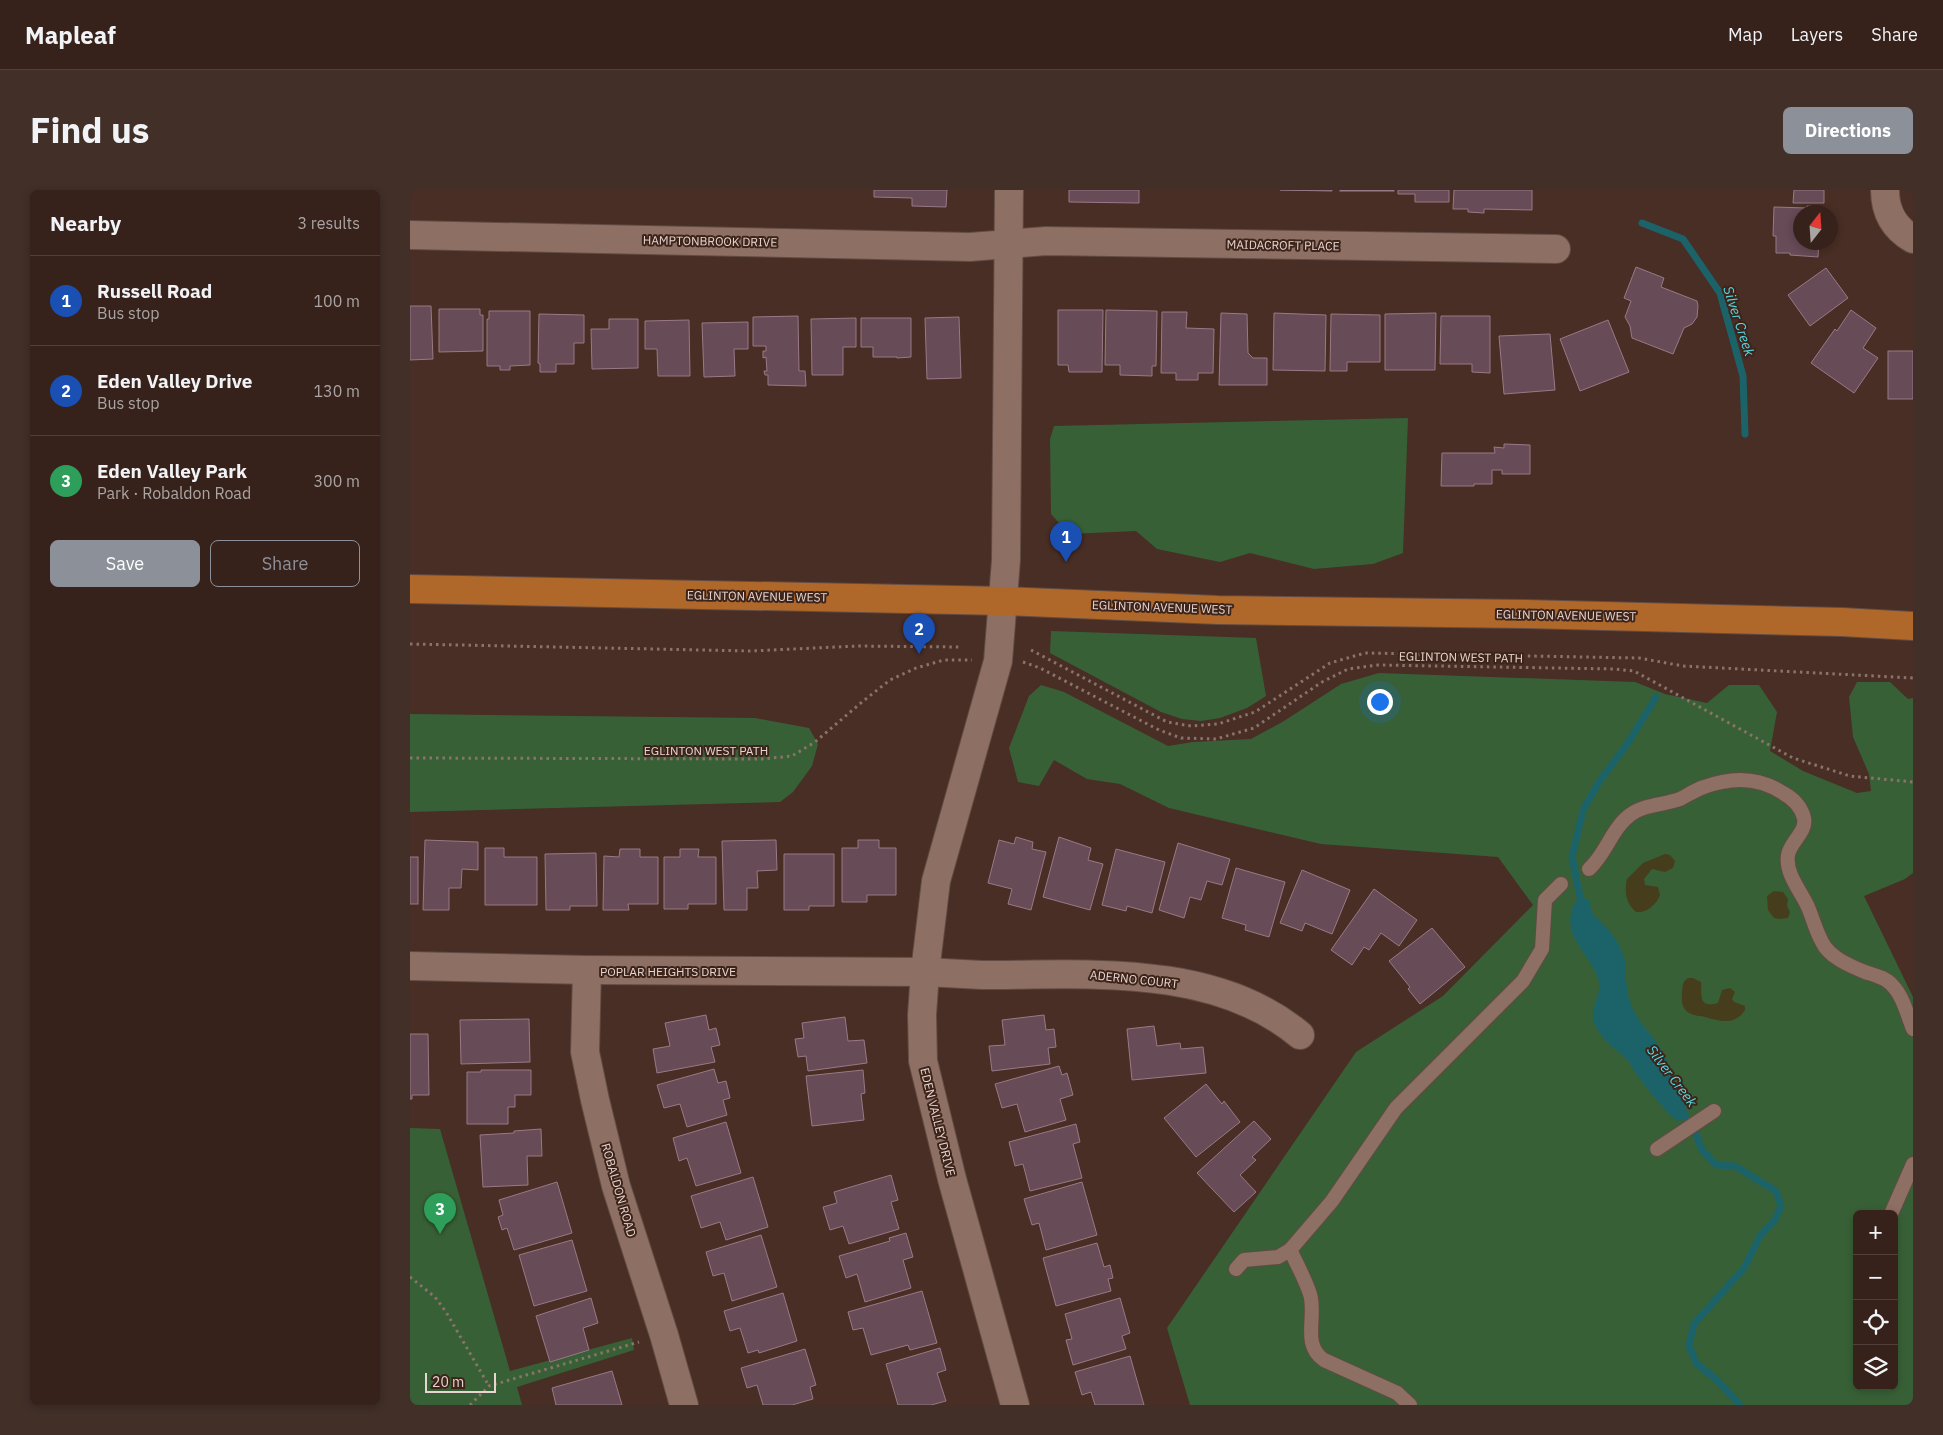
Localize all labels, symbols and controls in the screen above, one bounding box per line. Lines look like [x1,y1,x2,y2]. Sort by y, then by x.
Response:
text: Mapleaf [25,19,116,51]
text: Map [1728,23,1763,46]
text: Layers [1791,23,1843,46]
text: Share [1871,23,1918,46]
text: Find us [30,107,149,153]
button: Directions [1783,107,1913,154]
north arrow [1793,205,1838,250]
text: Nearby [50,209,121,237]
text: 3 results [297,213,360,233]
street label: HAMPTONBROOK DRIVE [643,232,777,250]
street label: MAIDACROFT PLACE [1226,237,1340,253]
text: Russell Road [97,279,212,303]
water label: Silver Creek [1719,284,1759,359]
text: 1 [61,291,71,311]
text: 100 m [313,291,360,311]
text: Bus stop [97,303,160,323]
text: Eden Valley Drive [97,369,252,393]
text: 2 [61,381,71,401]
text: 130 m [313,381,360,401]
text: Bus stop [97,393,160,413]
text: Eden Valley Park [97,459,247,483]
text: 3 [61,471,71,491]
text: 300 m [313,471,360,491]
text: Park · Robaldon Road [97,483,251,503]
pin: 1 [1050,521,1082,562]
button: Save [50,540,200,587]
button: Share [210,540,360,587]
street label: EGLINTON AVENUE WEST [687,587,827,605]
street label: EGLINTON AVENUE WEST [1092,597,1233,617]
street label: EGLINTON AVENUE WEST [1496,606,1636,624]
pin: 2 [903,613,935,654]
street label: EGLINTON WEST PATH [1399,648,1523,666]
your location [1367,689,1393,715]
street label: EGLINTON WEST PATH [644,743,768,758]
street label: POPLAR HEIGHTS DRIVE [600,964,736,979]
street label: ADERNO COURT [1089,967,1179,991]
water label: Silver Creek [1643,1042,1701,1111]
street label: EDEN VALLEY DRIVE [917,1066,959,1178]
street label: ROBALDON ROAD [598,1141,640,1239]
pin: 3 [424,1193,456,1234]
map controls [1853,1210,1898,1390]
button: + [1853,1210,1898,1255]
button: − [1853,1255,1898,1300]
button: locate [1853,1300,1898,1345]
button: layers [1853,1345,1898,1390]
scale bar [425,1370,496,1393]
text: 20 m [432,1373,464,1391]

